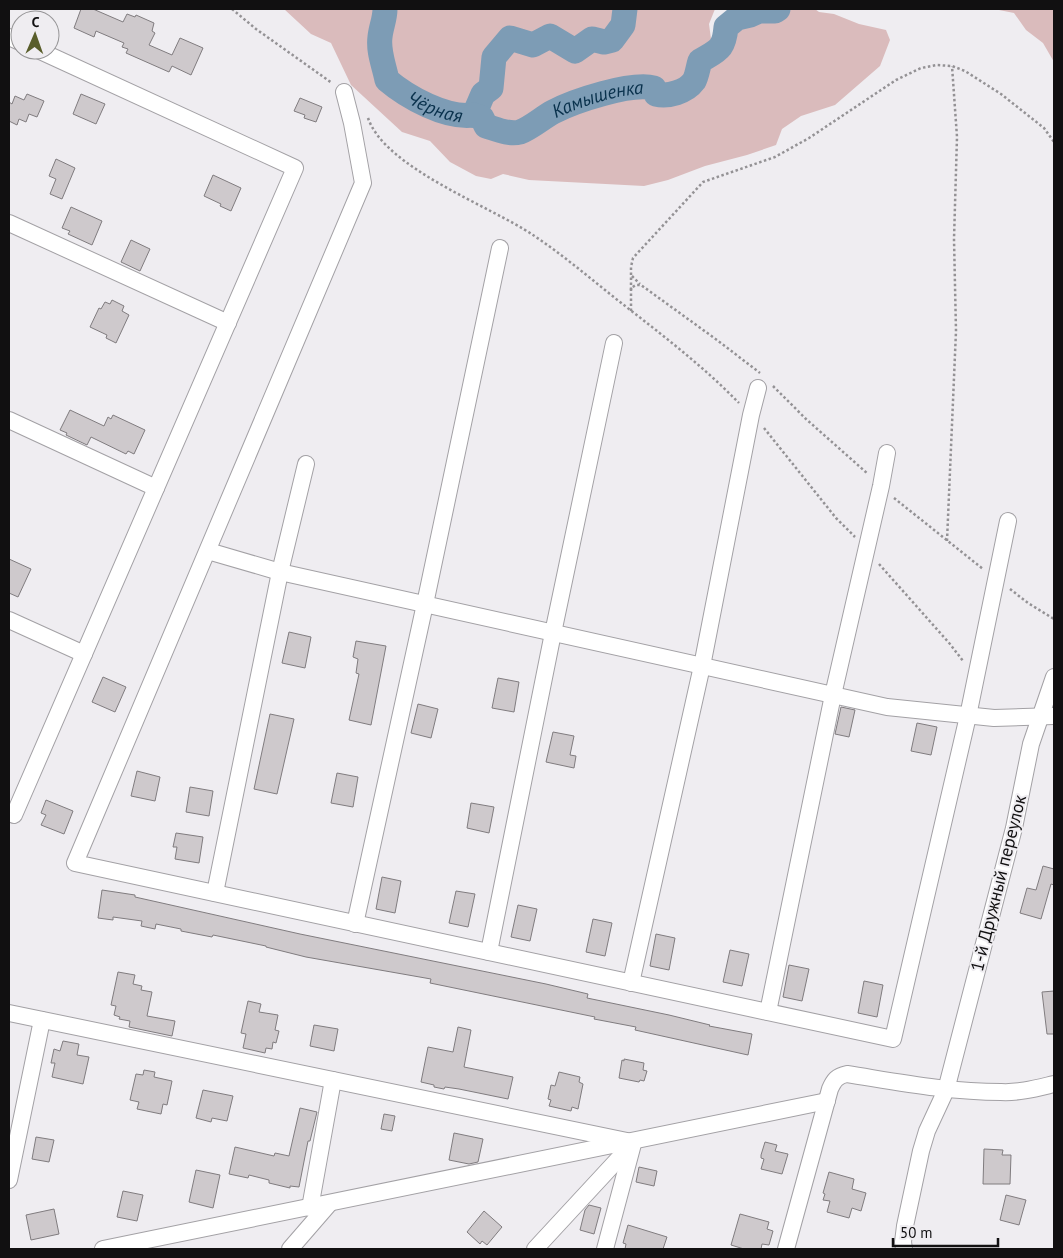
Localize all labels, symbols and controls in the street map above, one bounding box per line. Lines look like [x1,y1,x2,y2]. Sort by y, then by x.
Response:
north arrow [10,10,60,60]
text: С [31,13,40,31]
water label: Камышенка [548,75,645,123]
water label: Чёрная [403,85,464,127]
street label: 1-й Дружный переулок [965,792,1031,974]
scale bar [893,1216,998,1248]
text: 50 m [900,1223,933,1242]

